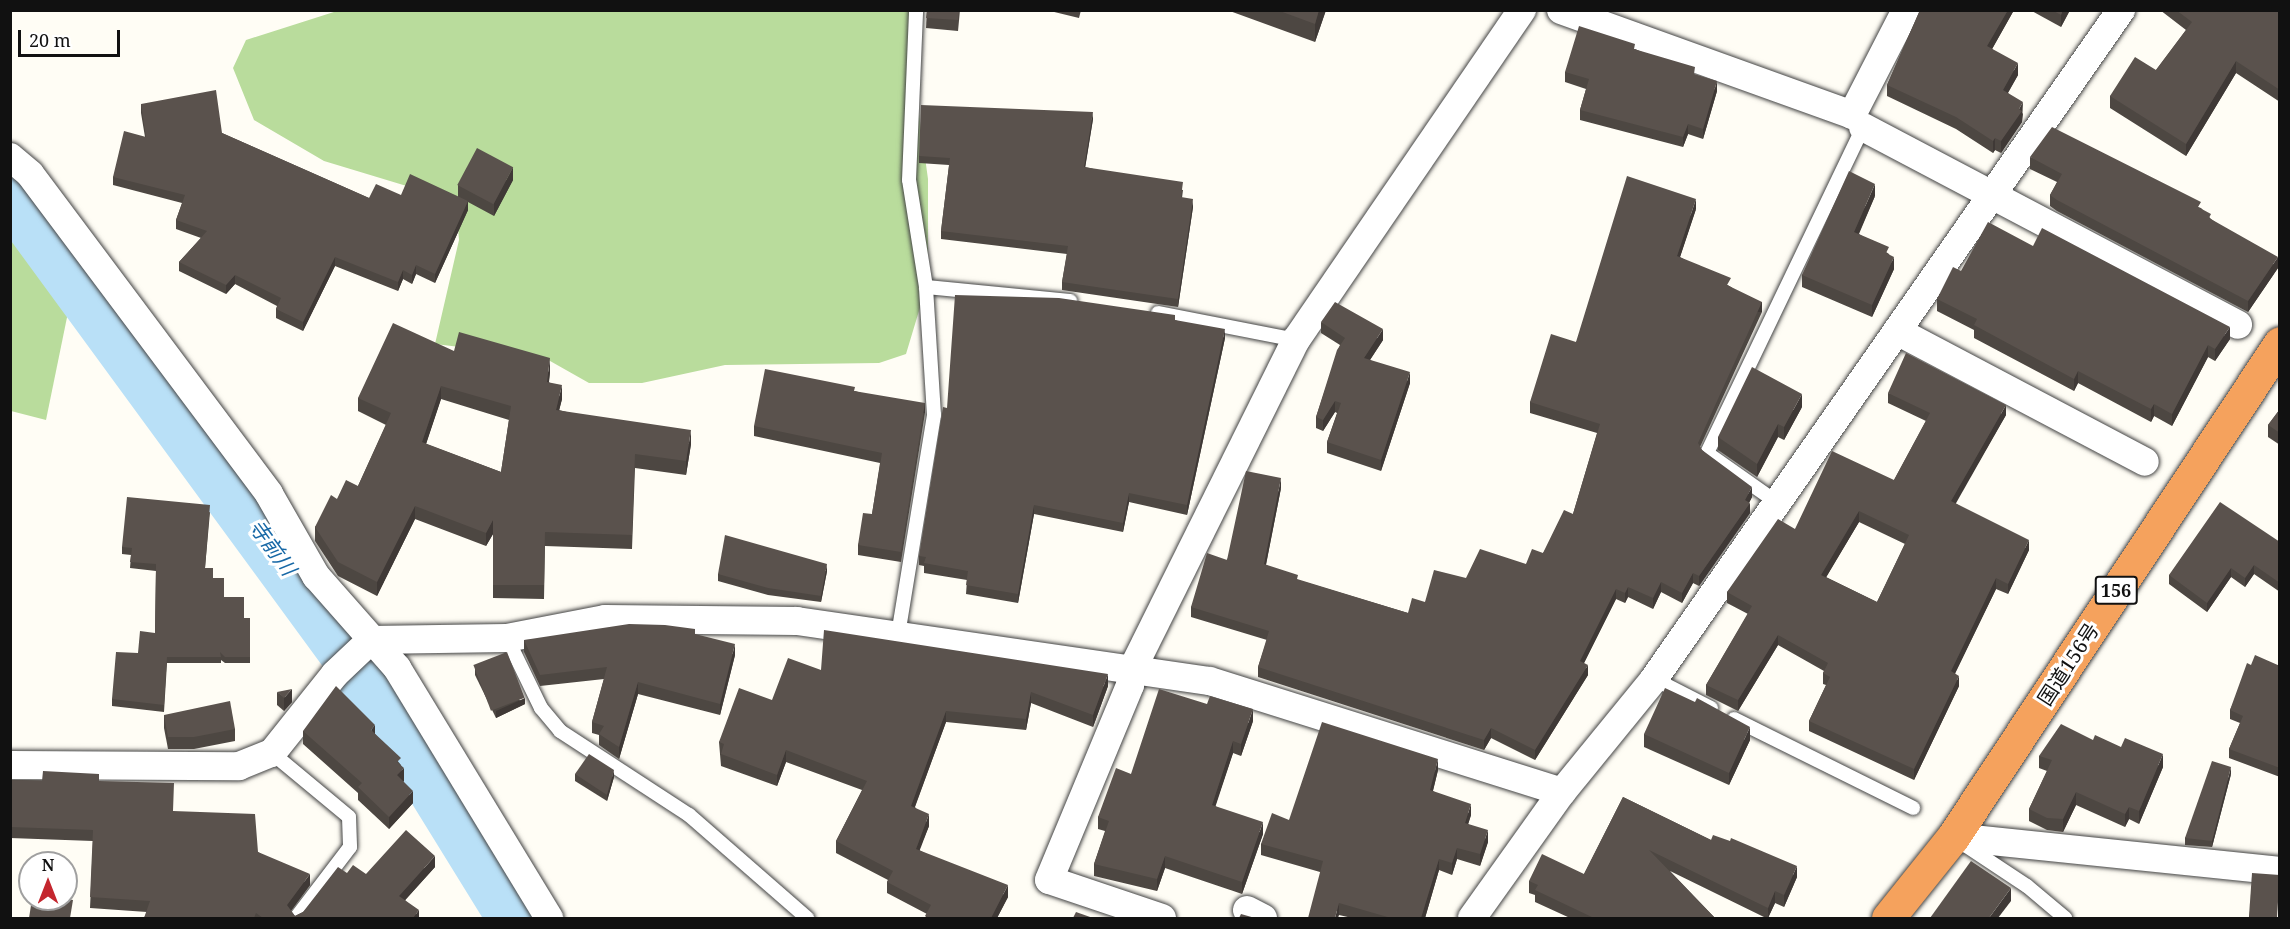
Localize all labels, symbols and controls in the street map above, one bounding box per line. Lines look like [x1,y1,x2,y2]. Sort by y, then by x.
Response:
scale bar [21,18,123,56]
text: 20 m [29,28,71,52]
water label: 寺前川 [244,514,302,580]
road number: 156 [2094,575,2138,605]
street label: 国道156号 [2032,618,2104,710]
north arrow [18,851,78,911]
text: N [42,854,54,876]

